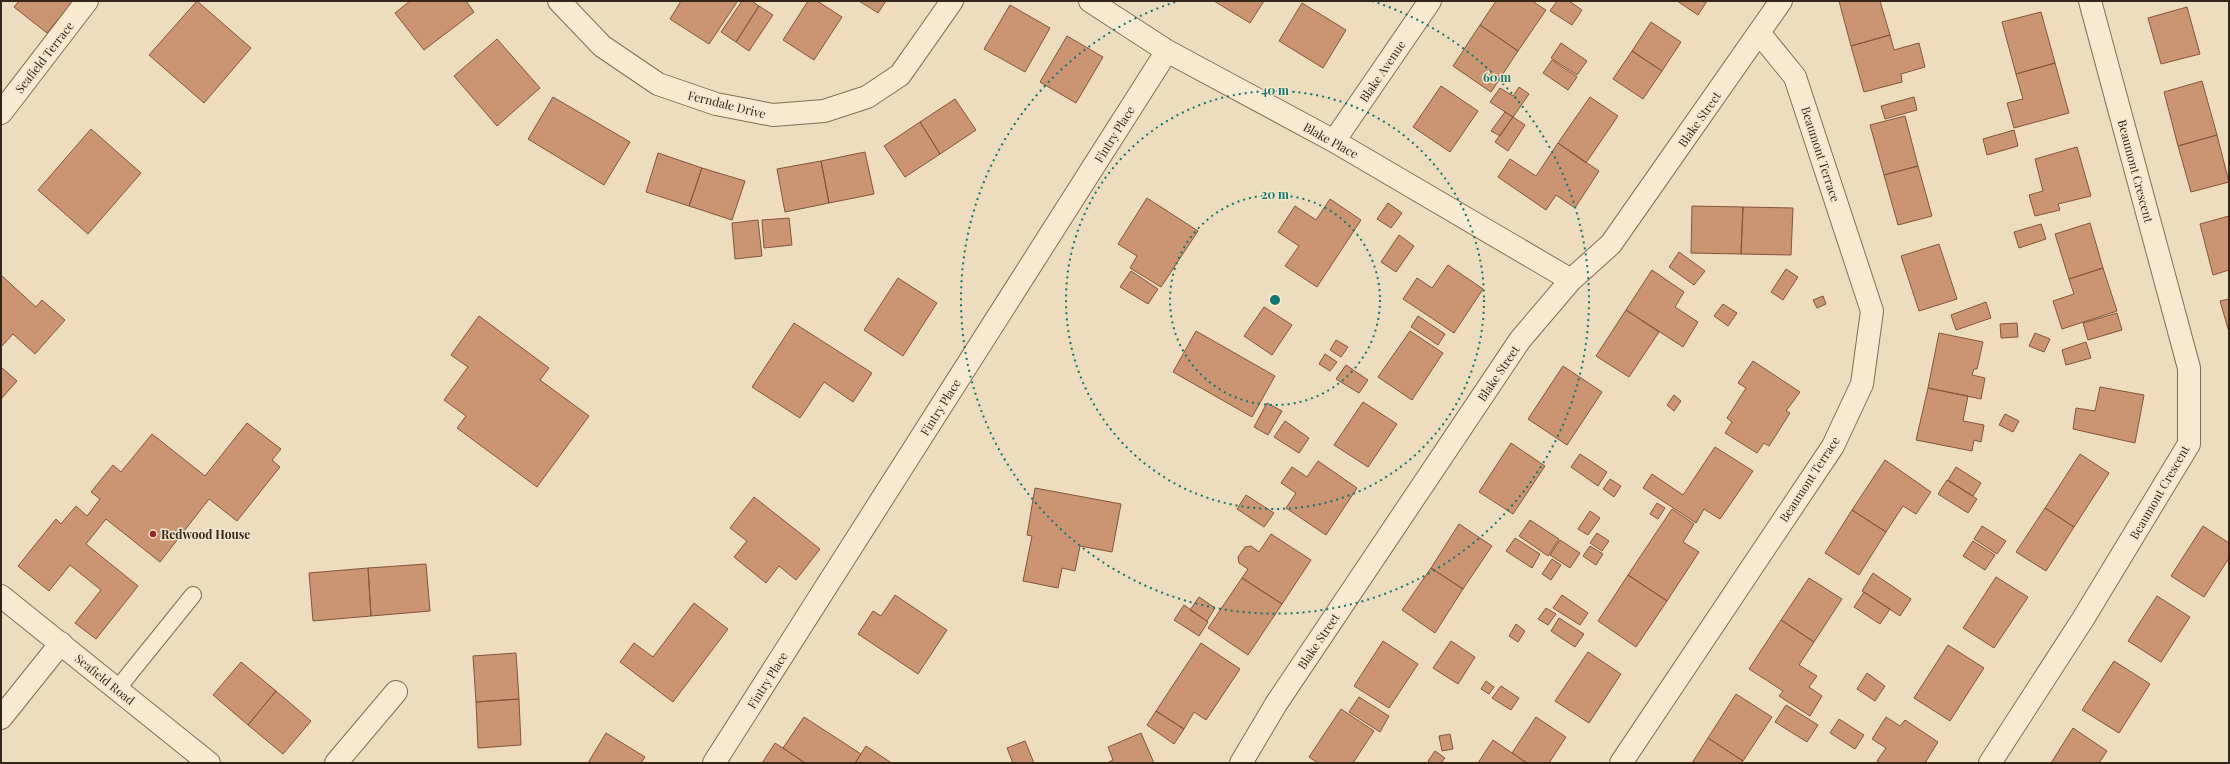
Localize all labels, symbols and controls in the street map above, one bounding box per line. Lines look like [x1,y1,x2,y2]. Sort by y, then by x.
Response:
street label: Seafield Terrace [11,18,77,96]
street label: Blake Avenue [1355,37,1409,105]
text: 60 m [1483,69,1511,85]
text: 40 m [1261,82,1289,98]
street label: Ferndale Drive [686,87,768,121]
street label: Blake Street [1674,87,1724,150]
street label: Fintry Place [1090,103,1138,165]
street label: Beaumont Terrace [1798,104,1844,204]
street label: Blake Place [1301,118,1361,162]
street label: Beaumont Crescent [2115,118,2158,225]
text: 20 m [1261,186,1289,202]
centre of rings [1268,293,1282,307]
street label: Blake Street [1473,341,1523,404]
street label: Fintry Place [916,376,964,438]
street label: Beaumont Terrace [1775,433,1843,525]
street label: Beaumont Crescent [2126,441,2193,542]
place label: Redwood House [161,526,250,542]
marker: Redwood House [148,529,158,539]
street label: Blake Street [1293,609,1343,672]
street label: Fintry Place [743,649,791,711]
street label: Seafield Road [72,650,138,708]

